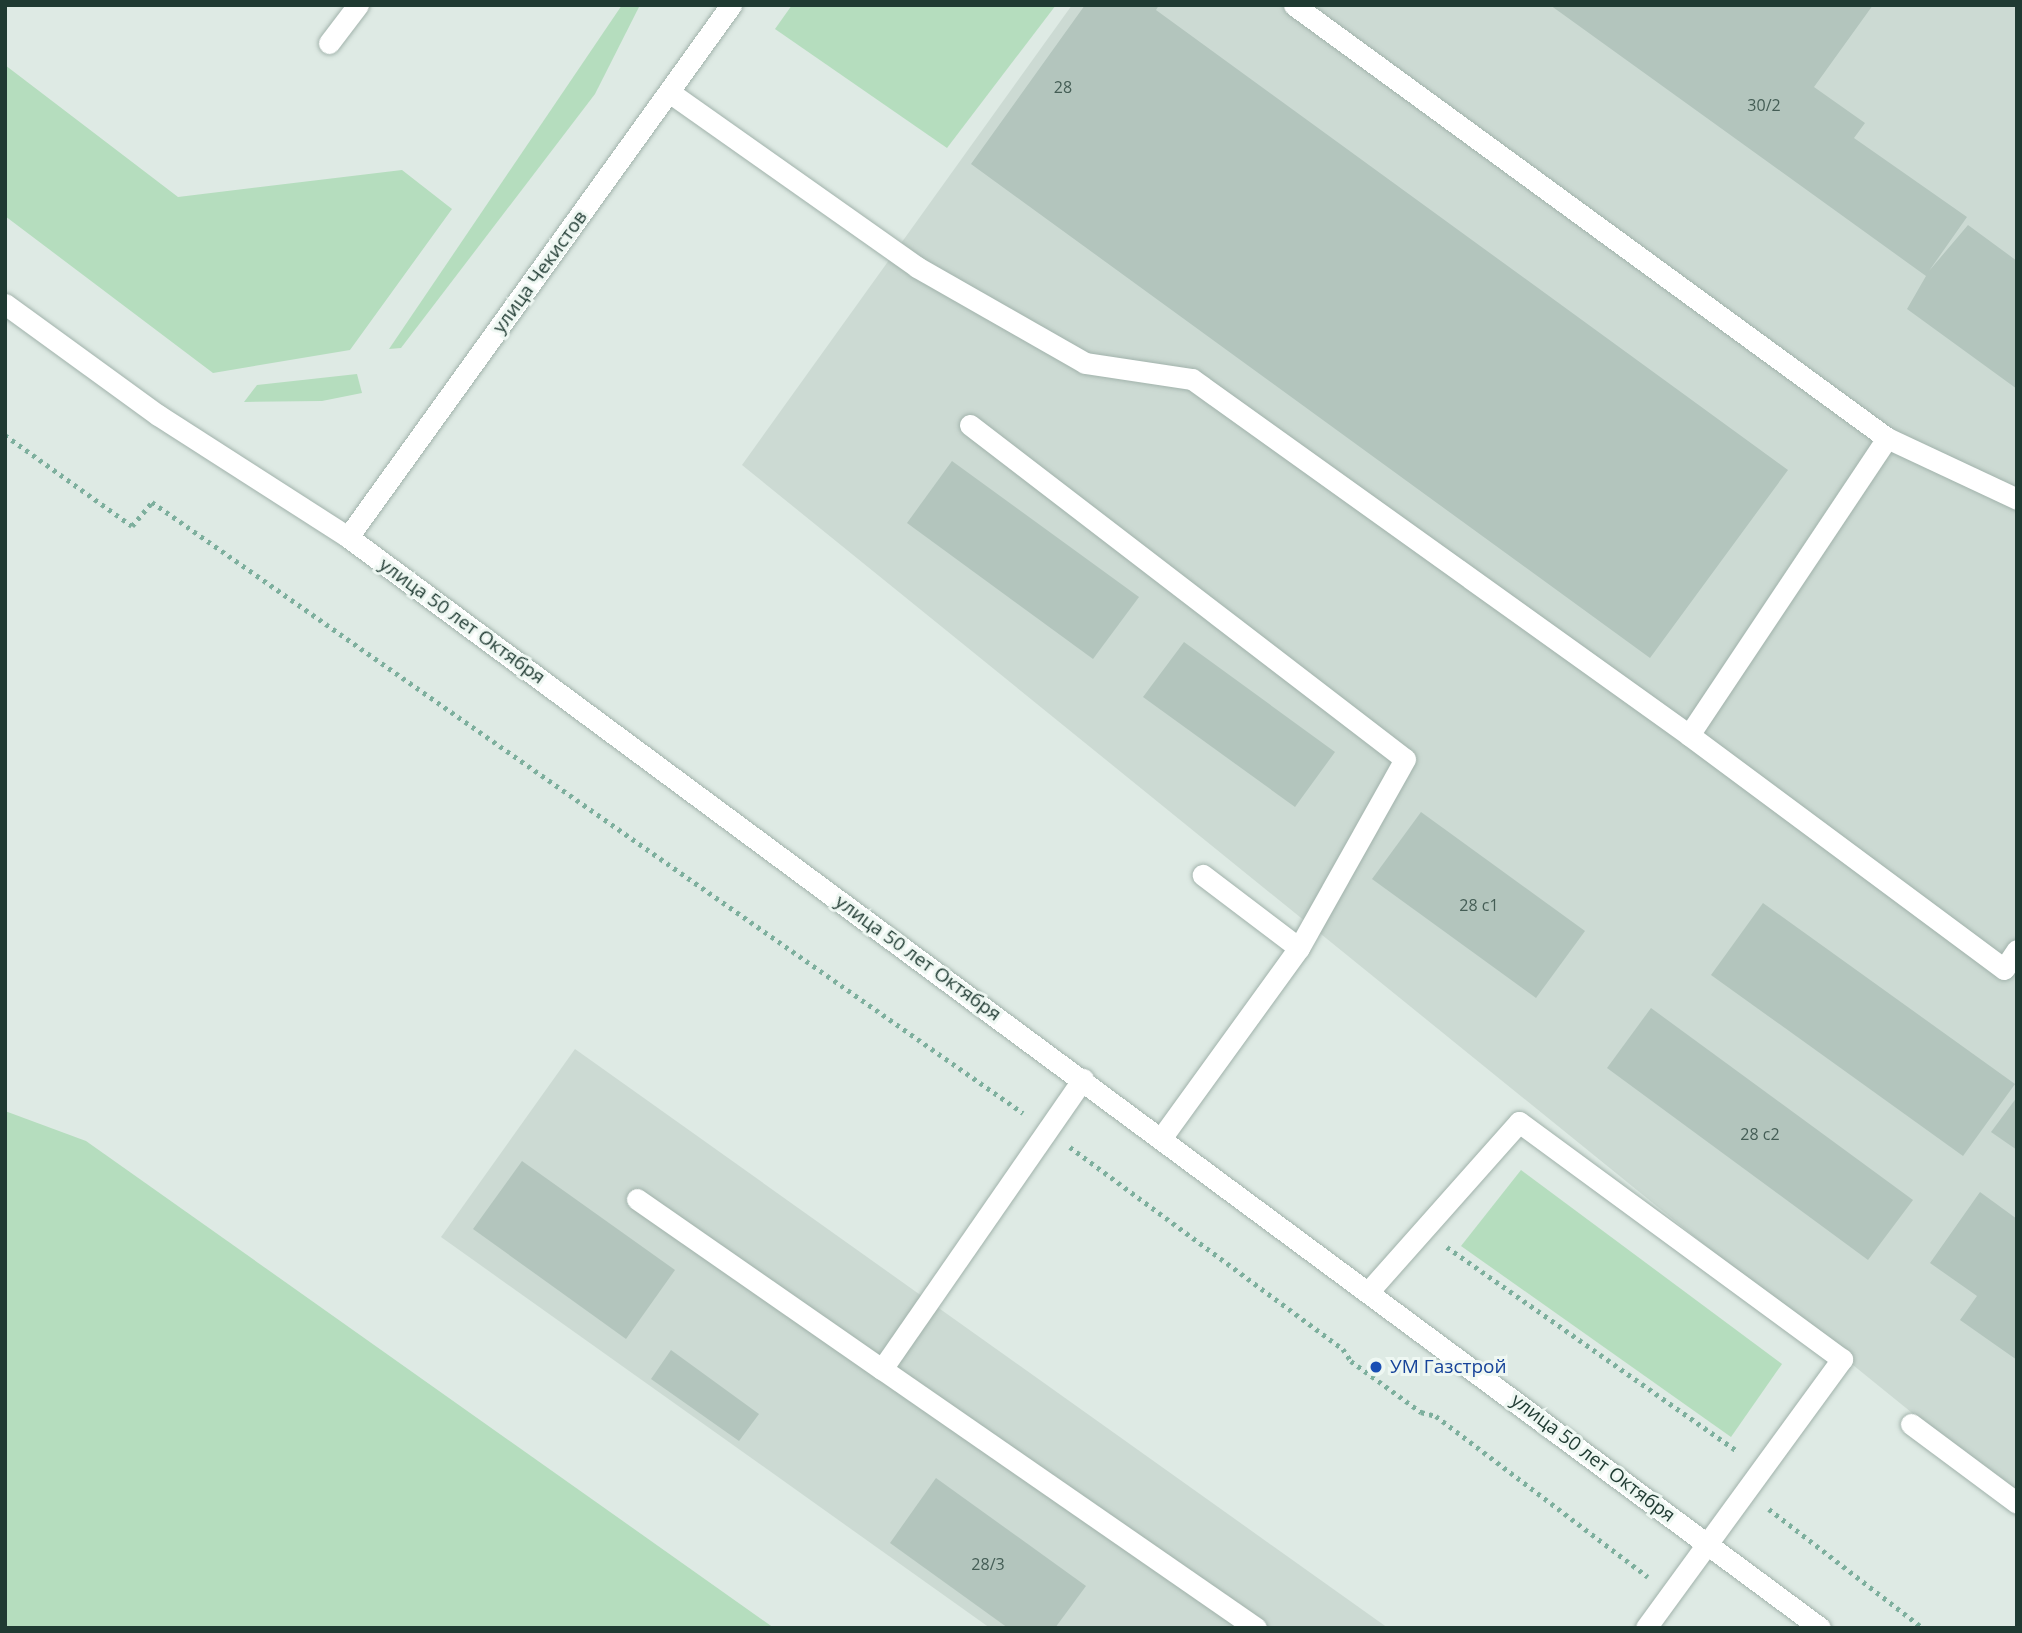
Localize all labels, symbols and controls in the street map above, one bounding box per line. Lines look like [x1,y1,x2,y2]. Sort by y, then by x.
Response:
house number: 28 [1054,77,1072,97]
house number: 30/2 [1747,95,1781,115]
street label: улица Чекистов [488,206,592,338]
street label: улица 50 лет Октября [375,553,549,689]
street label: улица 50 лет Октября [831,890,1005,1026]
house number: 28 с1 [1459,895,1499,915]
house number: 28 с2 [1740,1124,1780,1144]
place label: УМ Газстрой [1390,1356,1507,1378]
marker: УМ Газстрой [1368,1359,1384,1375]
street label: улица 50 лет Октября [1506,1389,1680,1527]
house number: 28/3 [971,1554,1005,1574]

